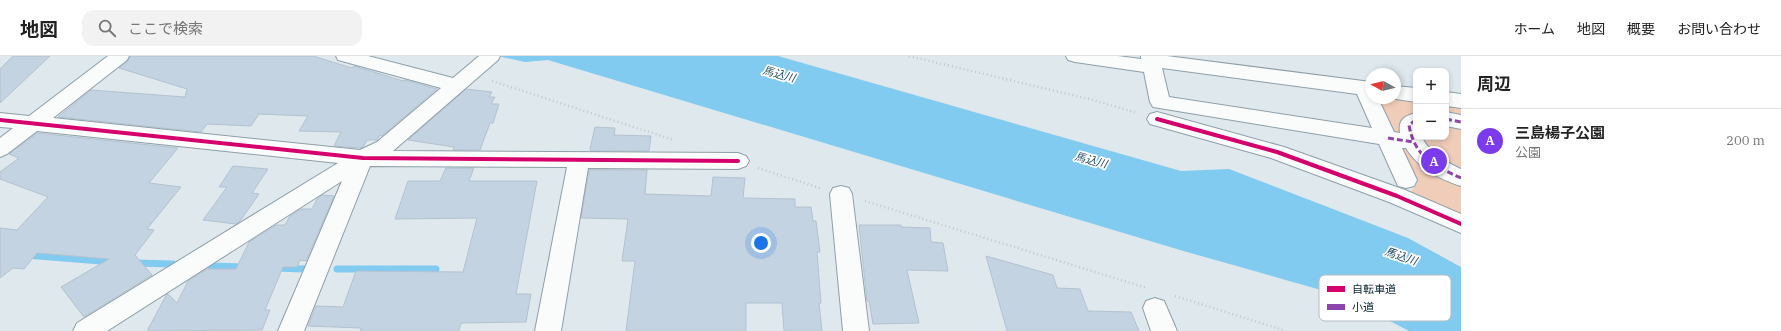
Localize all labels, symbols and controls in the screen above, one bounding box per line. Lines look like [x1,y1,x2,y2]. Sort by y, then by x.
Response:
search box [82,10,362,46]
text: 地図 [20,17,58,41]
icon: search [96,17,118,39]
text: ここで検索 [128,19,203,38]
text: ホーム [1513,20,1555,38]
text: 地図 [1577,20,1605,38]
text: 概要 [1627,20,1655,38]
text: お問い合わせ [1677,20,1761,38]
water label: 馬込川 [761,63,798,85]
north arrow [1365,68,1401,104]
map controls [1413,68,1449,140]
button: + [1413,68,1449,104]
text: 周辺 [1477,73,1511,95]
button: − [1413,104,1449,140]
text: 三島楊子公園 [1515,123,1605,142]
text: A [1485,132,1495,149]
text: 200 m [1726,132,1765,149]
text: 公園 [1515,144,1541,161]
pin: A [1421,146,1447,176]
water label: 馬込川 [1073,149,1110,171]
your location [751,233,771,253]
water label: 馬込川 [1383,244,1420,268]
legend [1319,275,1451,321]
text: 自転車道 [1352,282,1396,296]
text: 小道 [1352,300,1374,314]

